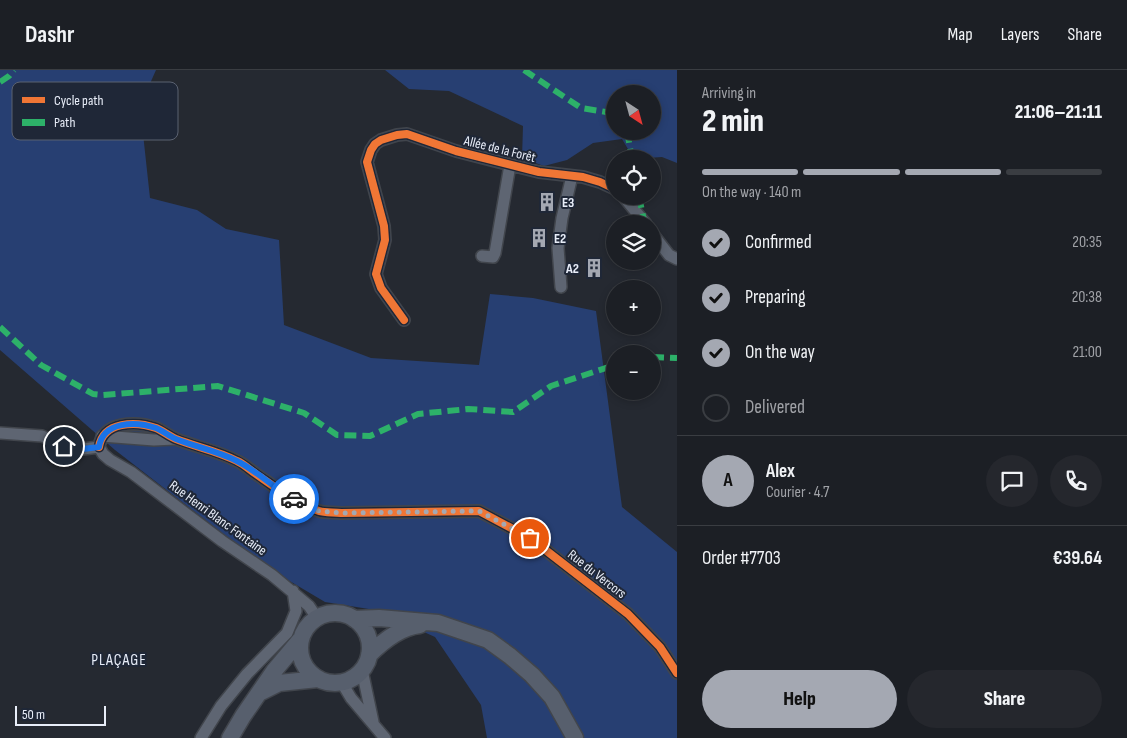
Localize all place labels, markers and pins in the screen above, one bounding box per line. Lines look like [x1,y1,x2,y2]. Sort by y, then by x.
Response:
building icon: E3 [536,191,558,213]
place label: E3 [562,194,574,211]
building icon: E2 [528,227,550,249]
place label: E2 [554,230,566,247]
building icon: A2 [583,257,605,279]
place label: A2 [565,260,579,277]
pin [43,425,85,467]
pin [509,517,551,559]

